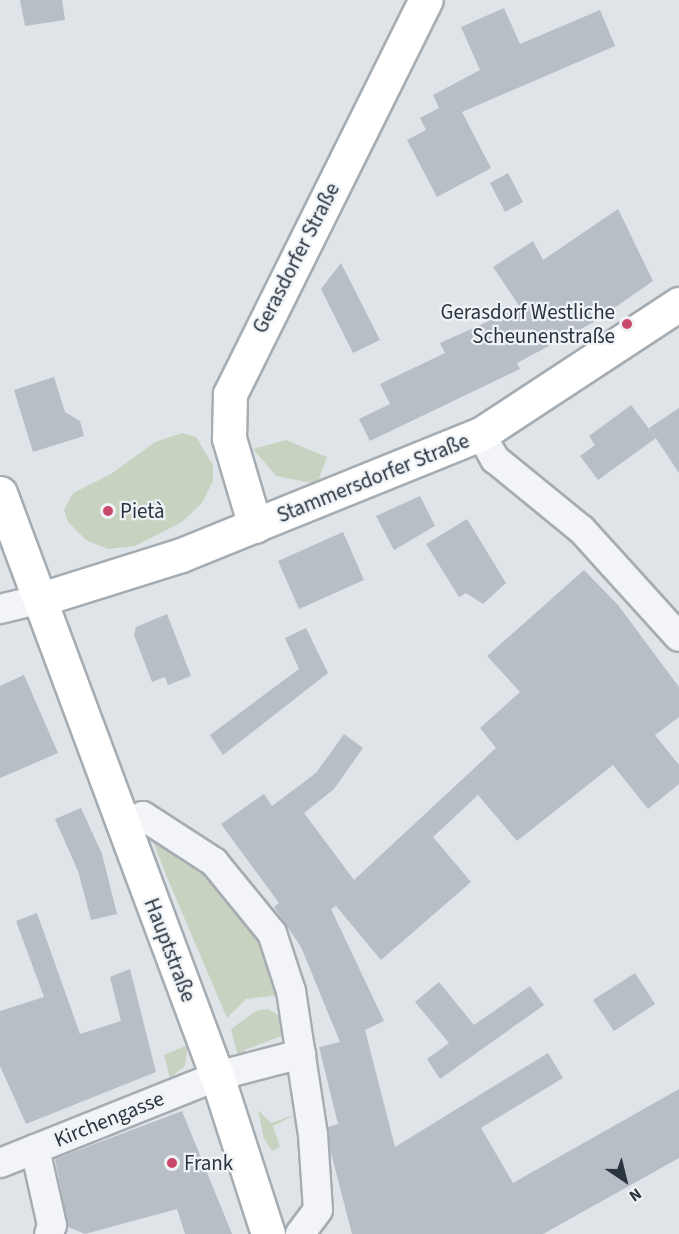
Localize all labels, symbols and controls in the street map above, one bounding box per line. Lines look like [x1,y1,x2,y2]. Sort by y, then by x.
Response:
street label: Gerasdorfer Straße [247,179,345,337]
place label: Gerasdorf Westliche Scheunenstraße [440,299,615,349]
marker: Gerasdorf Westliche Scheunenstraße [620,317,634,331]
street label: Stammersdorfer Straße [273,428,473,528]
place label: Pietà [120,498,164,524]
marker: Pietà [101,504,115,518]
street label: Hauptstraße [139,894,201,1006]
street label: Kirchengasse [50,1086,168,1152]
place label: Frank [184,1150,233,1176]
north arrow [595,1150,655,1210]
marker: Frank [165,1156,179,1170]
text: N [625,1183,646,1207]

